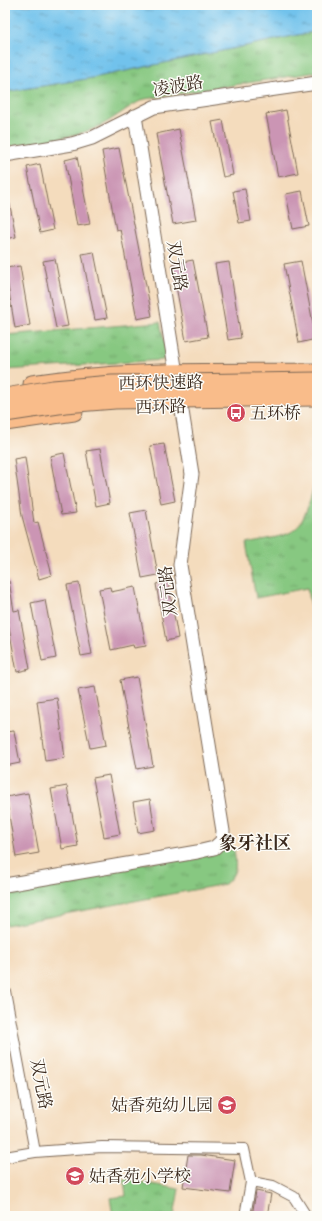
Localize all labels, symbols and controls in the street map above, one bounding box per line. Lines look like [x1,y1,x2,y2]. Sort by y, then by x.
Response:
street label: 凌波路 [151,70,205,102]
street label: 双元路 [162,239,192,293]
street label: 西环快速路 [118,371,204,395]
street label: 西环路 [135,395,187,419]
bus stop icon: 五环桥 [225,402,247,424]
place label: 五环桥 [250,402,301,425]
street label: 双元路 [153,564,183,618]
district label: 象牙社区 [219,831,291,856]
street label: 双元路 [25,1057,57,1111]
place label: 姑香苑幼儿园 [111,1094,213,1117]
school or university icon: 姑香苑幼儿园 [216,1094,238,1116]
school or university icon: 姑香苑小学校 [64,1165,86,1187]
place label: 姑香苑小学校 [89,1165,191,1188]

